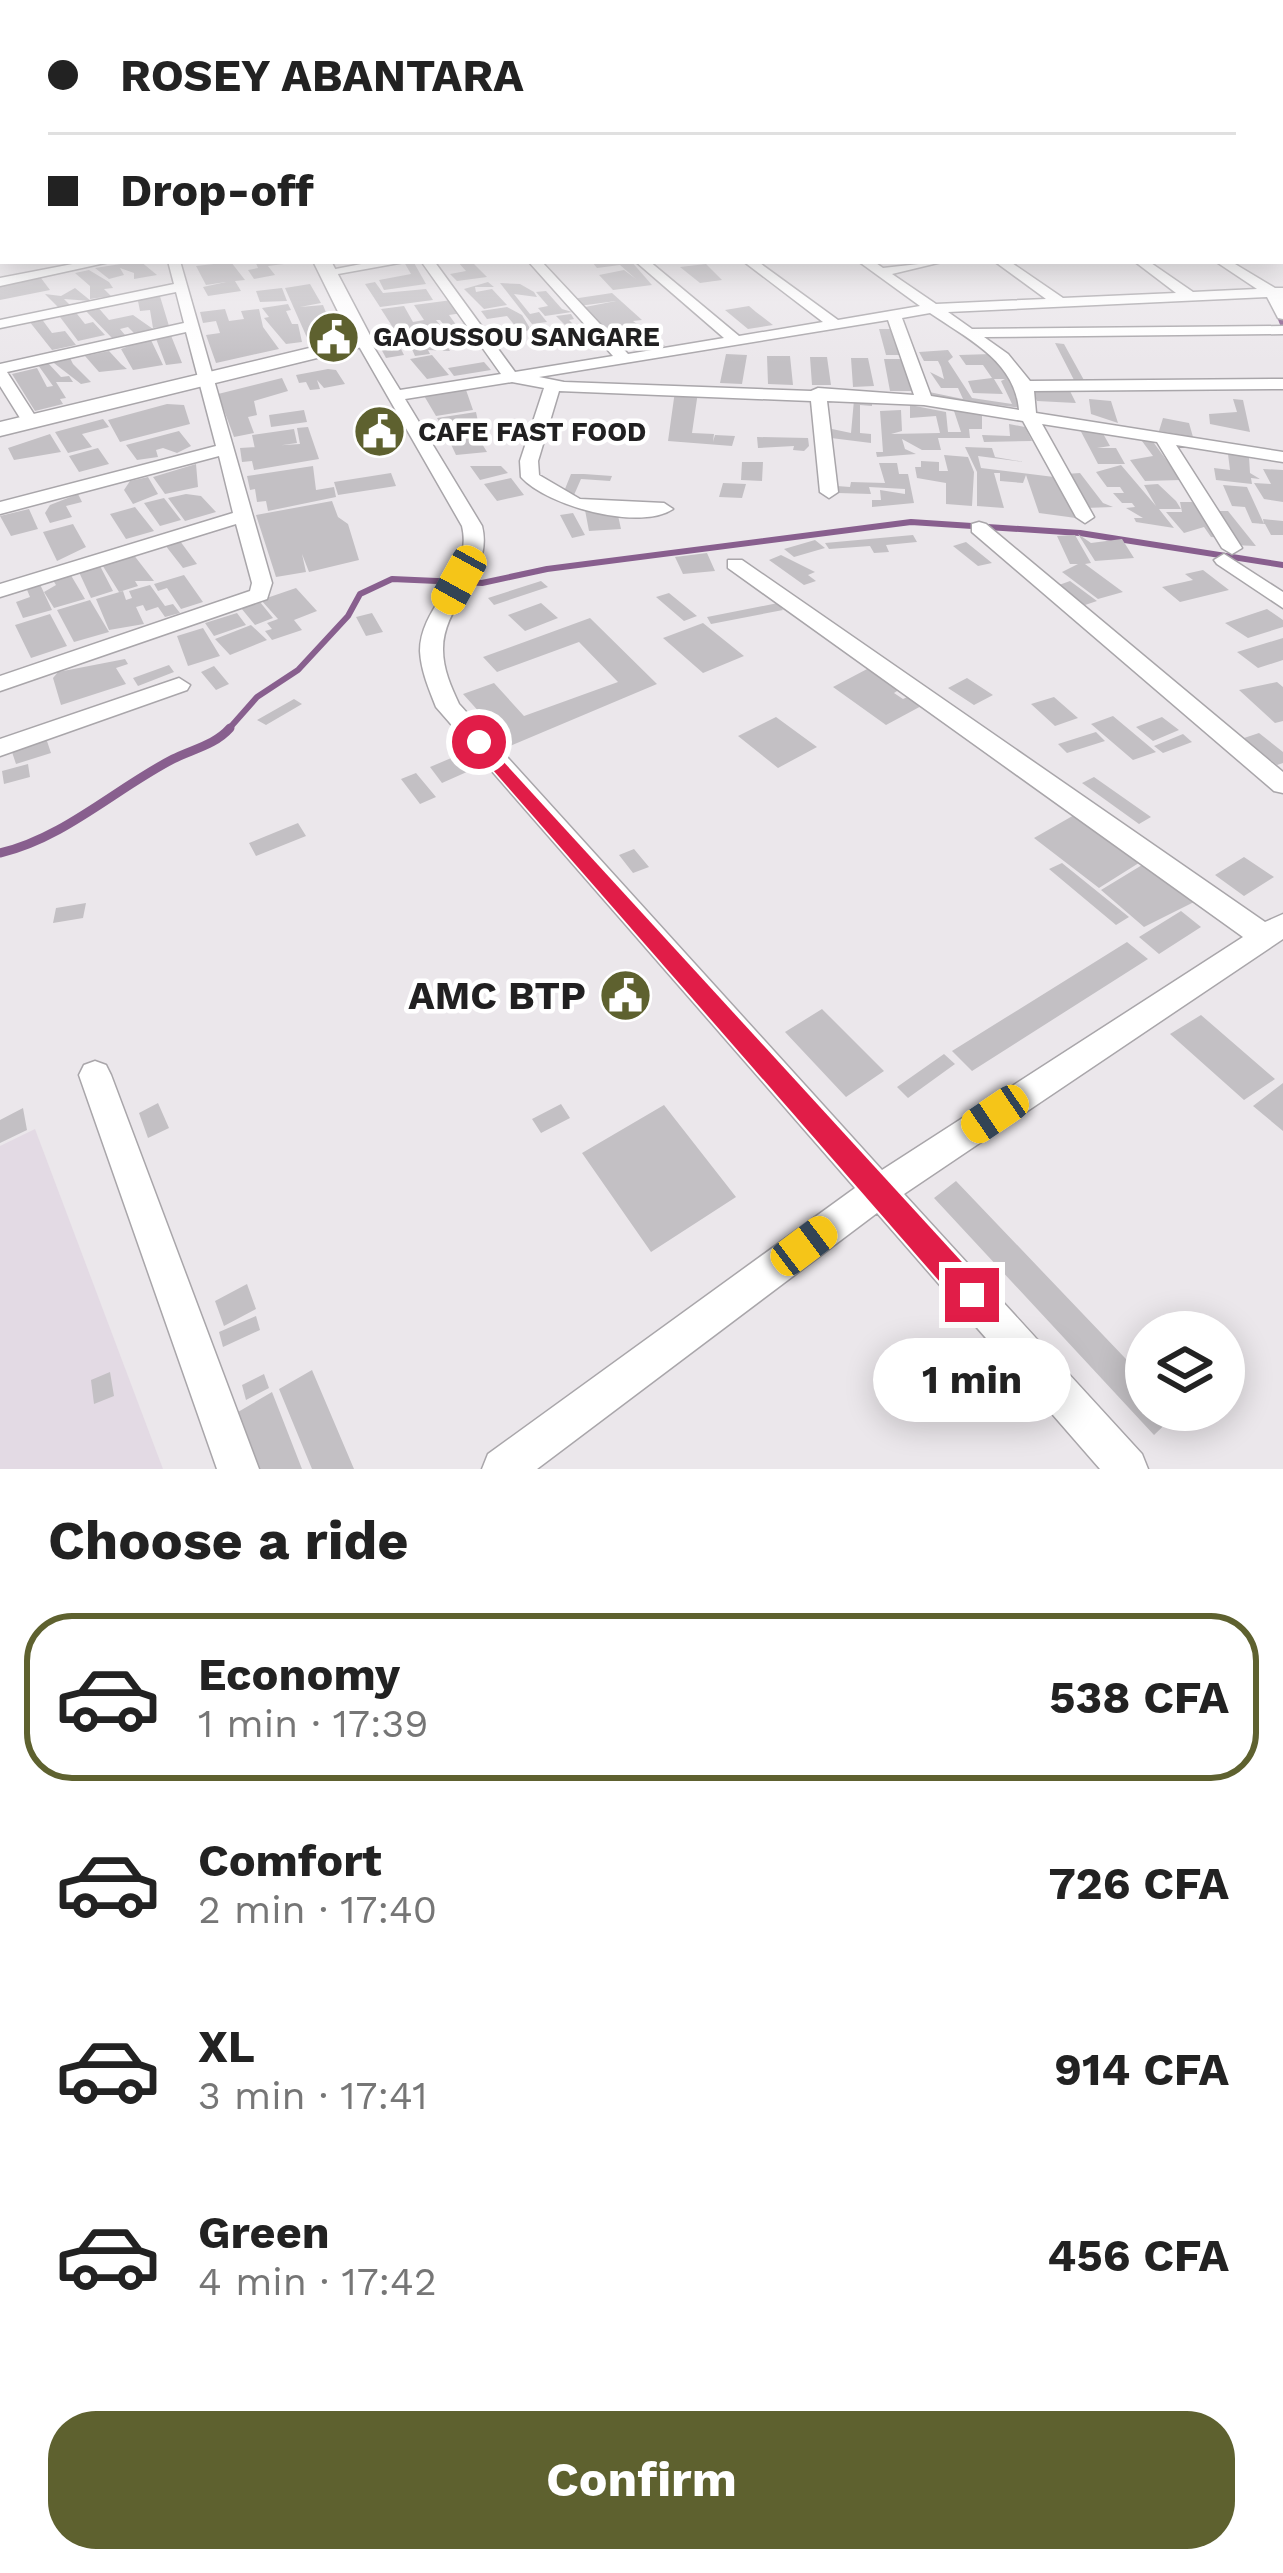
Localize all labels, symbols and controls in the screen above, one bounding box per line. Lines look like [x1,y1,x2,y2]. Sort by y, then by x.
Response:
text: ROSEY ABANTARA [120,49,524,102]
text: Drop-off [120,164,314,217]
public building icon: GAOUSSOU SANGARE [306,309,362,365]
place label: GAOUSSOU SANGARE [373,321,660,353]
public building icon: CAFE FAST FOOD [351,404,407,460]
place label: CAFE FAST FOOD [418,416,647,448]
car [426,540,492,620]
route start [452,715,506,769]
public building icon: AMC BTP [597,967,653,1023]
place label: AMC BTP [408,973,586,1018]
car [955,1079,1035,1149]
car [764,1210,844,1282]
route end [945,1268,999,1322]
map controls [1125,1311,1245,1431]
button: layers [1125,1311,1245,1431]
callout: 1 min [873,1337,1071,1421]
text: 1 min [922,1357,1022,1402]
text: Choose a ride [48,1509,409,1572]
icon: car [54,1643,162,1751]
text: Economy [198,1648,400,1701]
text: 538 CFA [1049,1671,1229,1724]
text: 1 min · 17:39 [198,1701,428,1746]
icon: car [54,1829,162,1937]
text: Comfort [198,1834,382,1887]
text: 726 CFA [1048,1857,1229,1910]
text: 2 min · 17:40 [198,1887,437,1932]
icon: car [54,2015,162,2123]
text: XL [198,2020,255,2073]
text: 914 CFA [1054,2043,1229,2096]
text: 3 min · 17:41 [198,2073,427,2118]
icon: car [54,2201,162,2309]
text: Green [198,2206,330,2259]
text: 456 CFA [1047,2229,1229,2282]
text: 4 min · 17:42 [198,2259,437,2304]
button: Confirm [48,2411,1235,2549]

